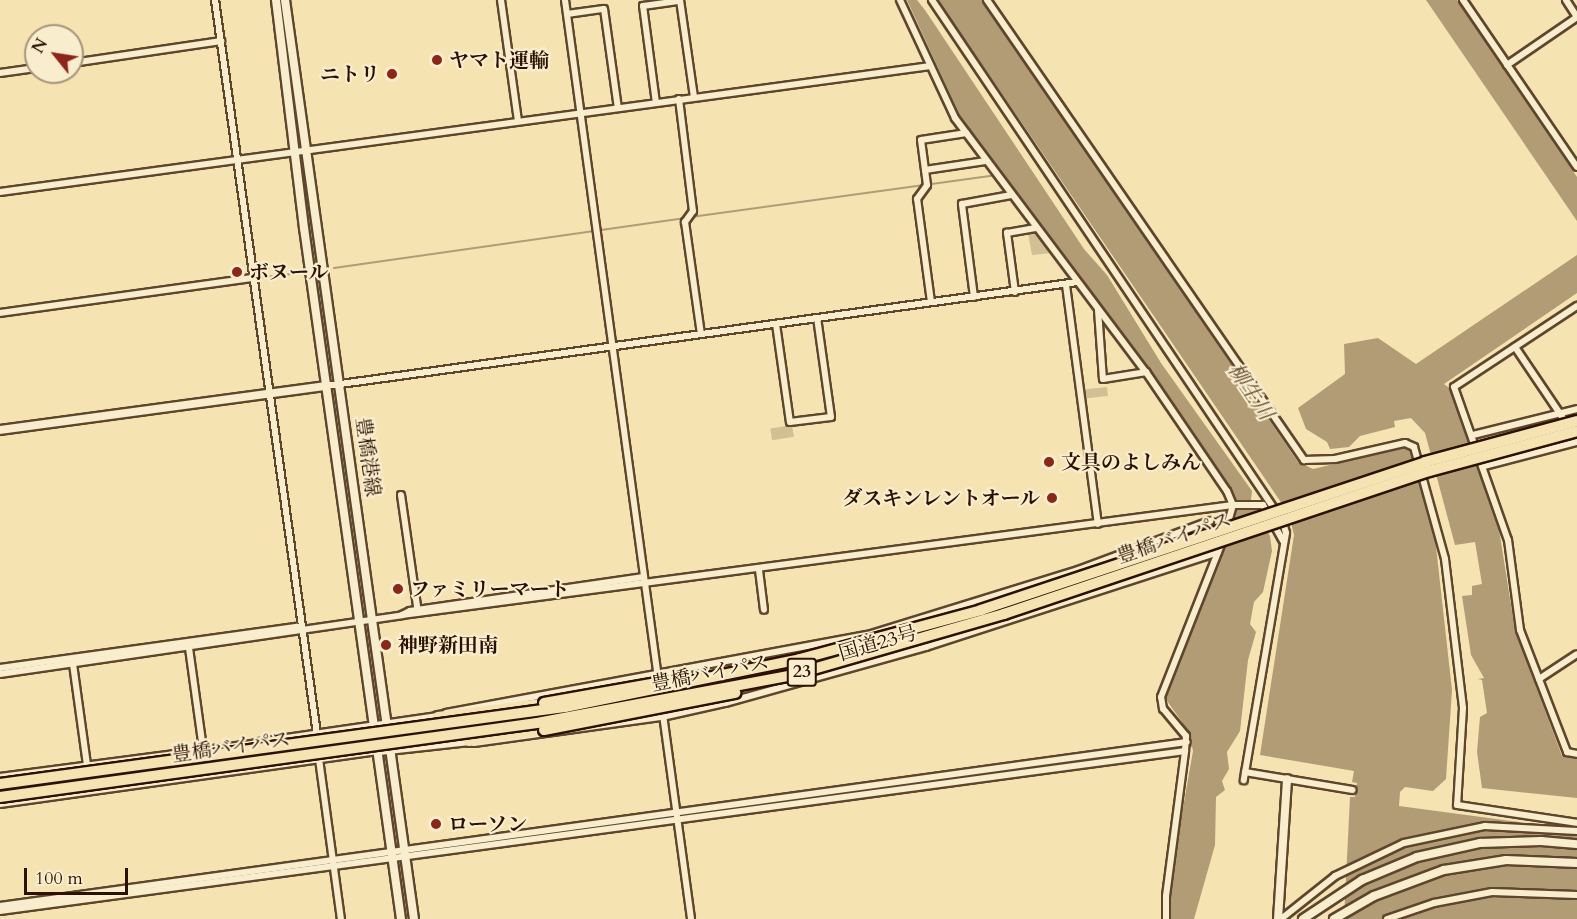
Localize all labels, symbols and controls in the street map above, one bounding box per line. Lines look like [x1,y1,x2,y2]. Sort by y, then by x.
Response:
north arrow [24,24,84,84]
text: N [27,34,53,58]
place label: ヤマト運輸 [449,48,549,72]
marker: ヤマト運輸 [430,53,444,67]
place label: ニトリ [320,62,380,86]
marker: ニトリ [385,67,399,81]
place label: ボヌール [249,260,329,284]
marker: ボヌール [230,265,244,279]
water label: 柳生川 [1222,359,1278,425]
street label: 豊橋港線 [351,416,385,498]
place label: 文具のよしみん [1061,450,1201,474]
marker: 文具のよしみん [1042,455,1056,469]
place label: ダスキンレントオール [840,486,1040,510]
marker: ダスキンレントオール [1045,491,1059,505]
street label: 豊橋バイパス [1113,507,1235,569]
place label: ファミリーマート [410,577,570,601]
marker: ファミリーマート [391,582,405,596]
street label: 国道23号 [836,620,920,666]
place label: 神野新田南 [398,633,498,657]
marker: 神野新田南 [379,638,393,652]
street label: 豊橋バイパス [649,650,771,696]
road number: 23 [786,657,818,687]
street label: 豊橋バイパス [170,727,292,767]
place label: ローソン [448,812,528,836]
marker: ローソン [429,817,443,831]
scale bar [27,856,130,894]
text: 100 m [35,866,83,891]

